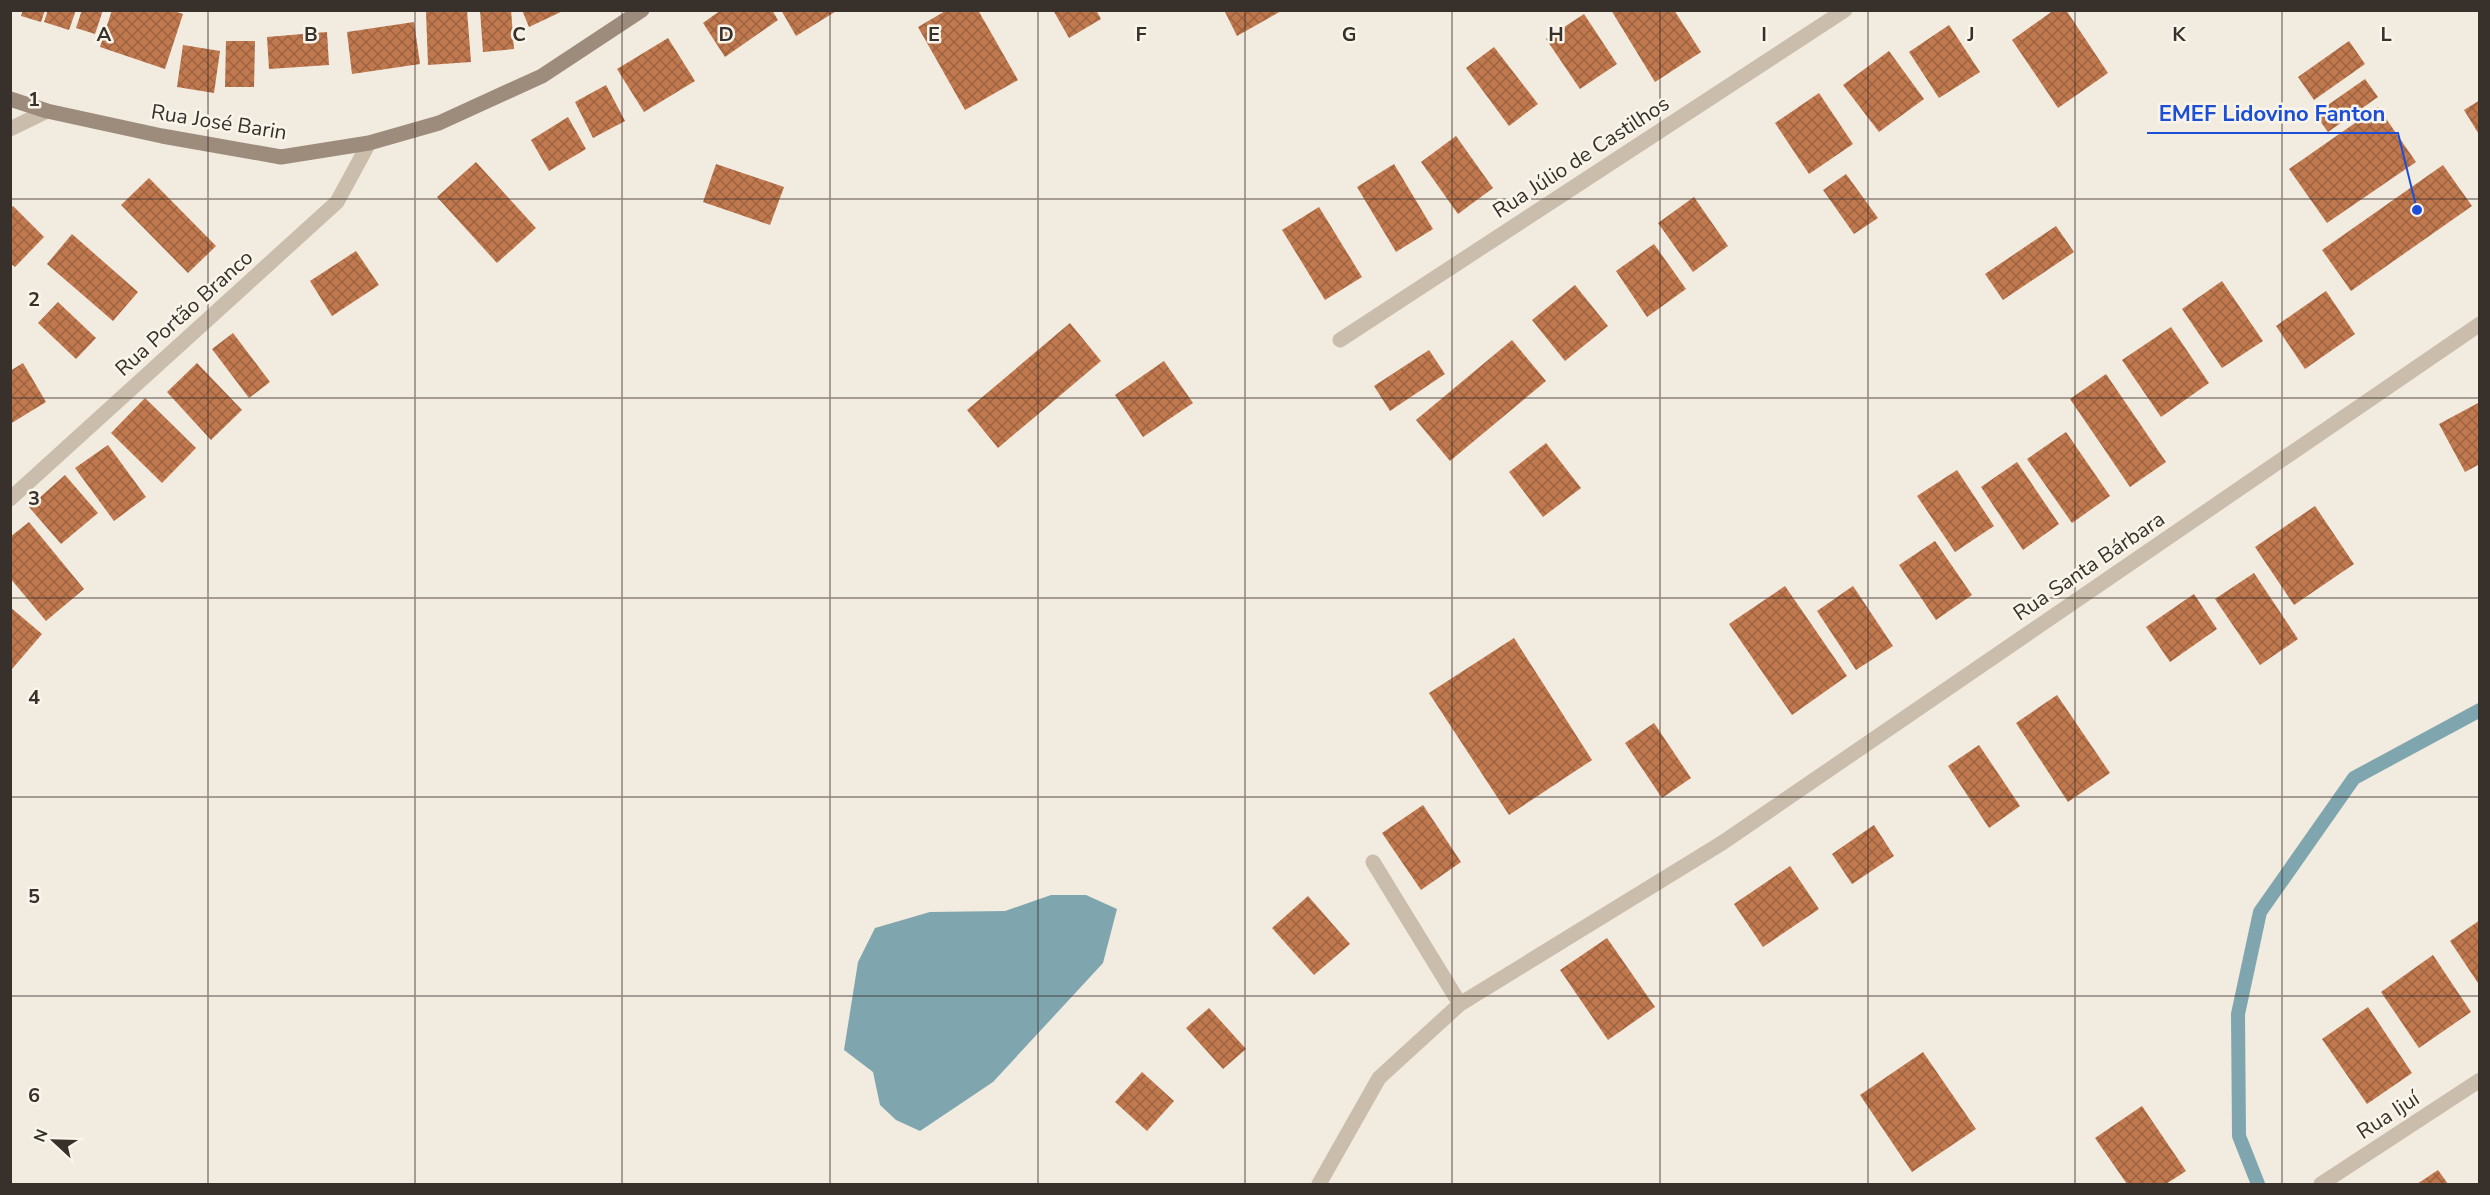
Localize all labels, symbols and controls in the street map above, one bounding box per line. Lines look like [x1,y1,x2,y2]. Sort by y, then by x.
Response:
text: A [97,21,112,48]
text: B [304,21,318,48]
text: C [512,21,526,48]
text: D [718,21,734,48]
text: E [928,21,940,48]
text: F [1135,21,1147,48]
text: G [1342,21,1356,48]
text: H [1548,21,1564,48]
text: I [1761,21,1767,48]
text: J [1966,21,1975,48]
text: K [2172,21,2186,48]
text: L [2380,21,2392,48]
text: 1 [28,86,40,113]
street label: Rua Júlio de Castilhos [1487,89,1675,225]
callout: EMEF Lidovino Fanton [2147,93,2398,133]
street label: Rua José Barin [149,97,289,147]
text: EMEF Lidovino Fanton [2159,99,2385,129]
street label: Rua Portão Branco [109,244,259,382]
text: 2 [28,286,40,313]
text: 3 [28,485,40,512]
street label: Rua Santa Bárbara [2008,505,2170,627]
text: 4 [28,684,40,711]
text: 5 [28,883,40,910]
text: 6 [28,1082,40,1109]
street label: Rua Ijuí [2351,1084,2426,1146]
north arrow [24,1111,84,1171]
text: N [29,1126,53,1145]

